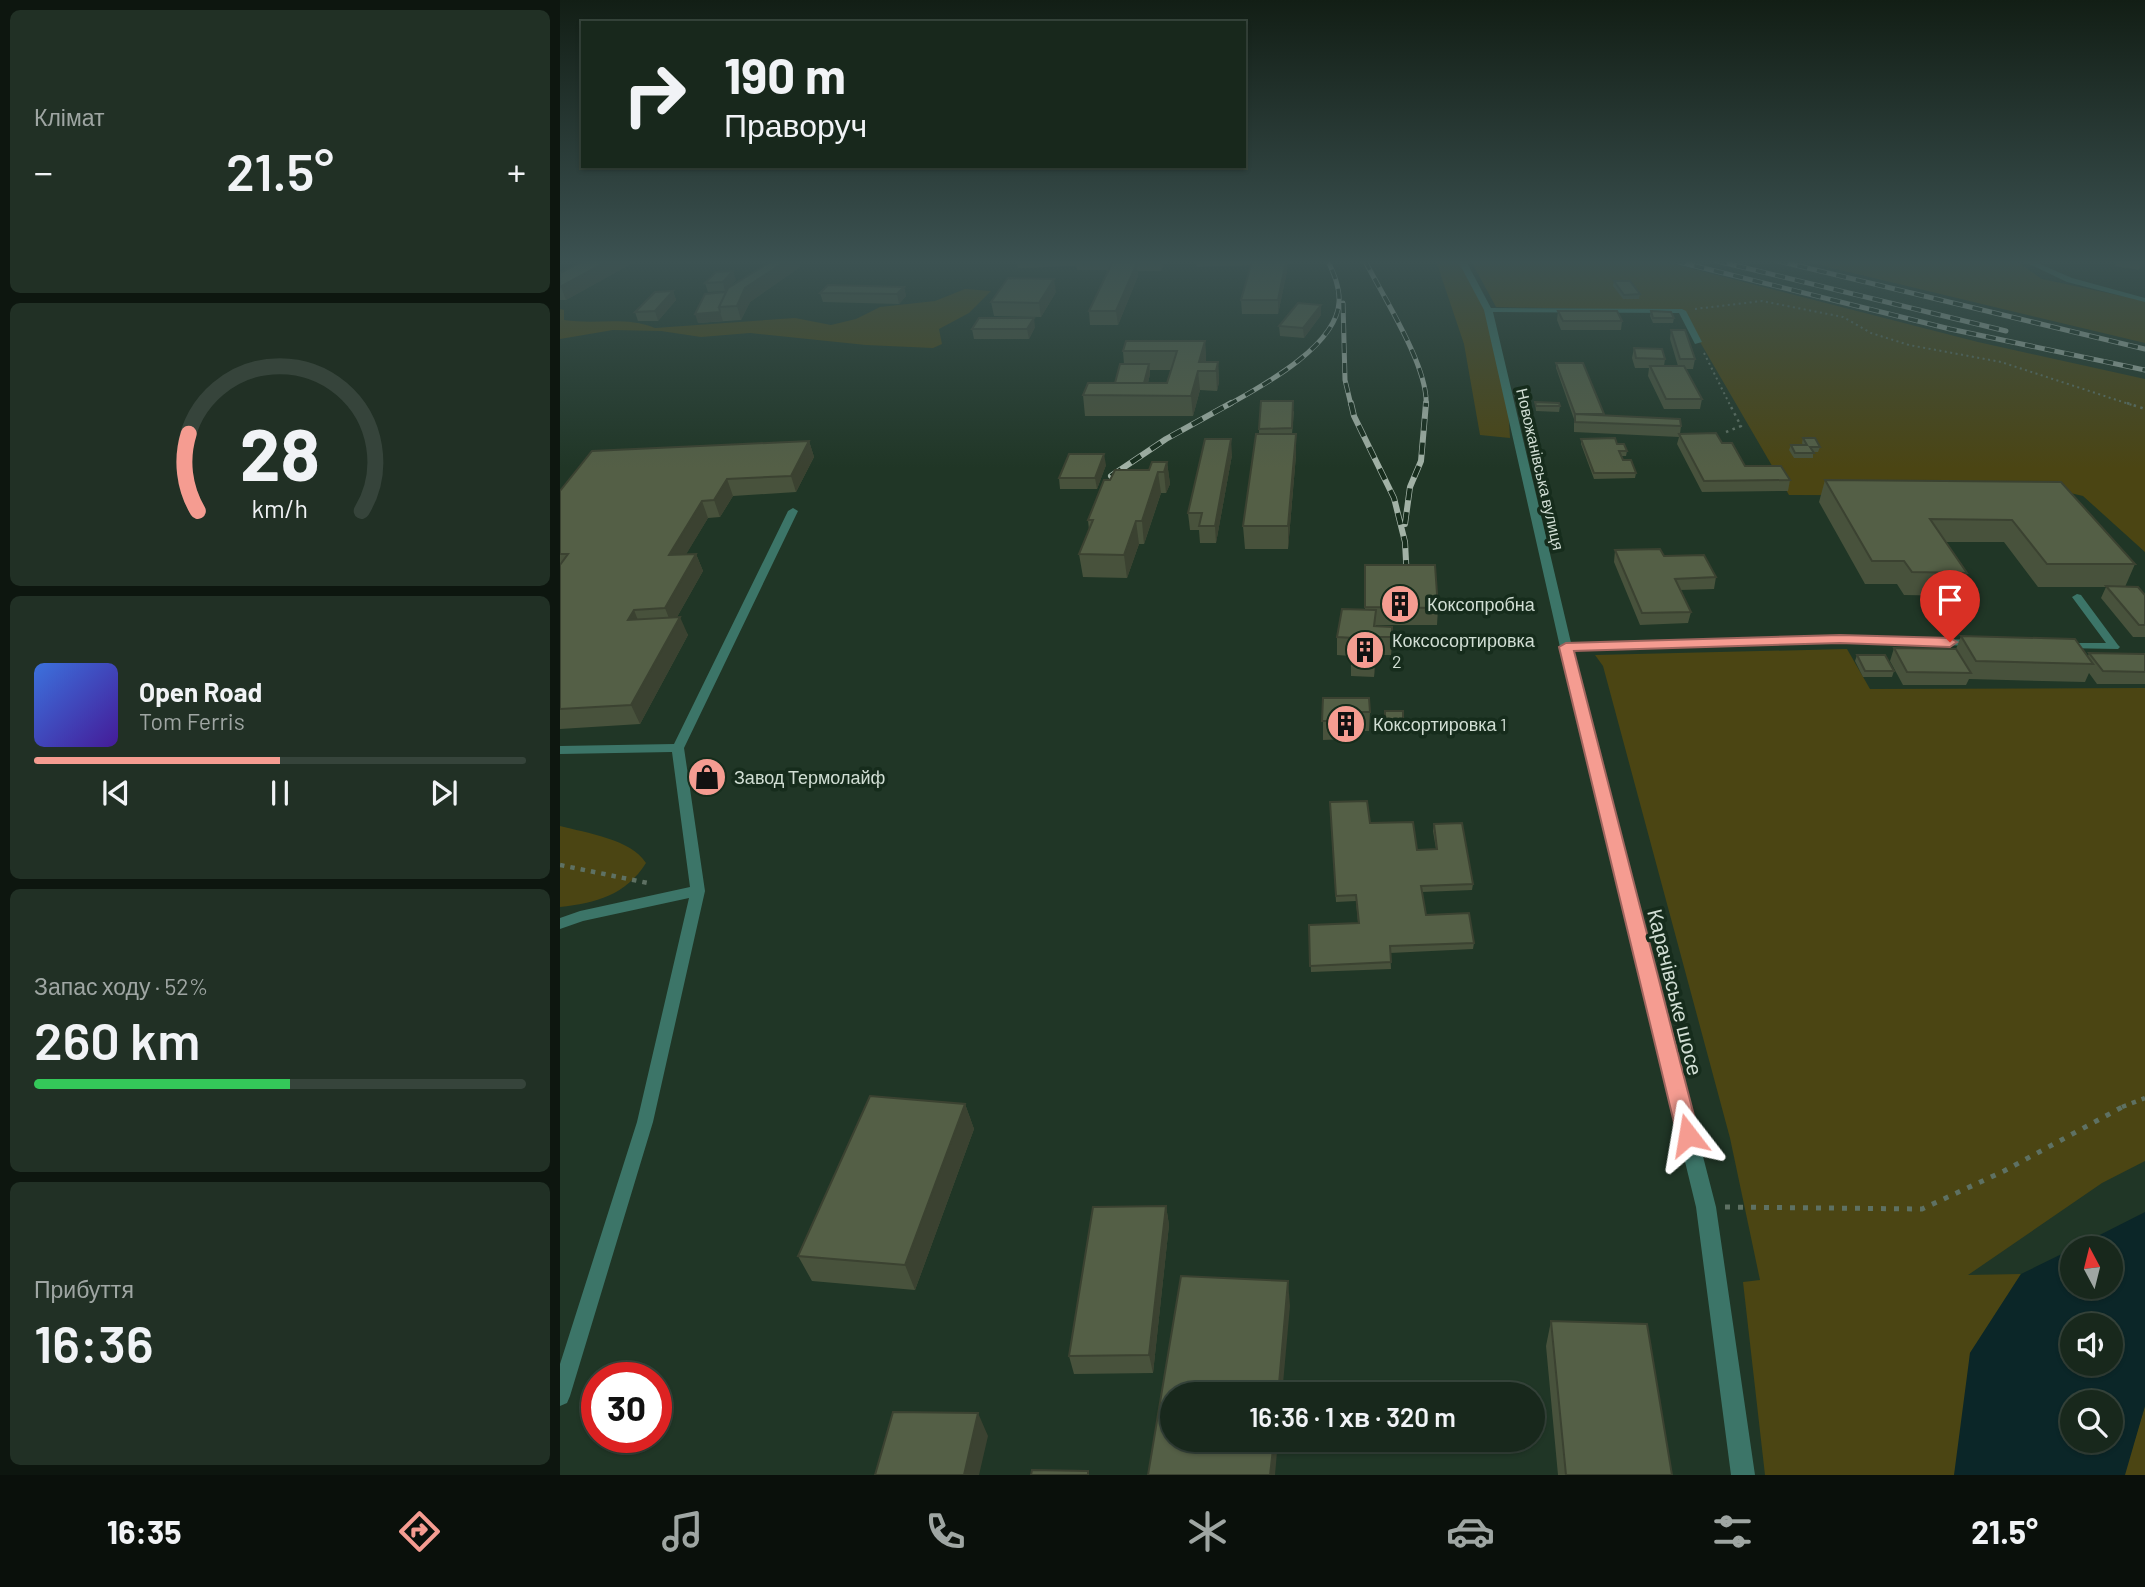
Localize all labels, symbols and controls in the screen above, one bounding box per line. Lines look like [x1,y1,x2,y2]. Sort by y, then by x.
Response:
text: 190 m [724,45,846,104]
icon: right [609,49,700,140]
text: Клімат [34,103,105,131]
text: Праворуч [724,105,867,143]
text: 21.5° [226,139,334,201]
text: − [34,148,53,194]
text: + [507,148,526,194]
street label: Новожанівська вулиця [1513,386,1569,552]
text: 28 [240,408,320,496]
text: km/h [252,492,308,522]
pin [1920,570,1980,642]
icon: arrive [1931,581,1969,619]
building icon: Коксопробна [1379,583,1421,625]
place label: Коксопробна [1427,593,1536,615]
building icon: Коксосортировка 2 [1344,629,1386,671]
place label: Коксосортировка 2 [1392,629,1536,672]
text: Open Road [139,676,262,707]
building icon: Коксортировка 1 [1325,703,1367,745]
text: Tom Ferris [139,707,245,735]
place label: Коксортировка 1 [1373,713,1506,735]
shop icon: Завод Термолайф [686,756,728,798]
place label: Завод Термолайф [734,766,886,788]
icon: previous [97,774,135,812]
icon: pause [261,774,299,812]
icon: next [425,774,463,812]
street label: Карачівське шосе [1643,906,1709,1078]
text: Запас ходу · 52% [34,972,208,1000]
text: 260 km [34,1008,200,1070]
position arrow [1651,1098,1725,1172]
north arrow [2060,1236,2123,1298]
map controls [2060,1236,2123,1453]
text: Прибуття [34,1275,134,1303]
text: 16:36 [34,1311,153,1373]
button: sound [2060,1313,2123,1376]
speed limit sign: 30 [581,1362,672,1453]
button: search [2060,1390,2123,1453]
text: 16:36 · 1 хв · 320 m [1249,1401,1456,1432]
icon: directions [395,1507,444,1556]
icon: music [658,1507,707,1556]
icon: phone [921,1507,970,1556]
icon: climate [1183,1507,1232,1556]
icon: car [1446,1507,1495,1556]
icon: filters [1708,1507,1757,1556]
text: 16:35 [107,1512,182,1550]
text: 21.5° [1971,1512,2038,1550]

